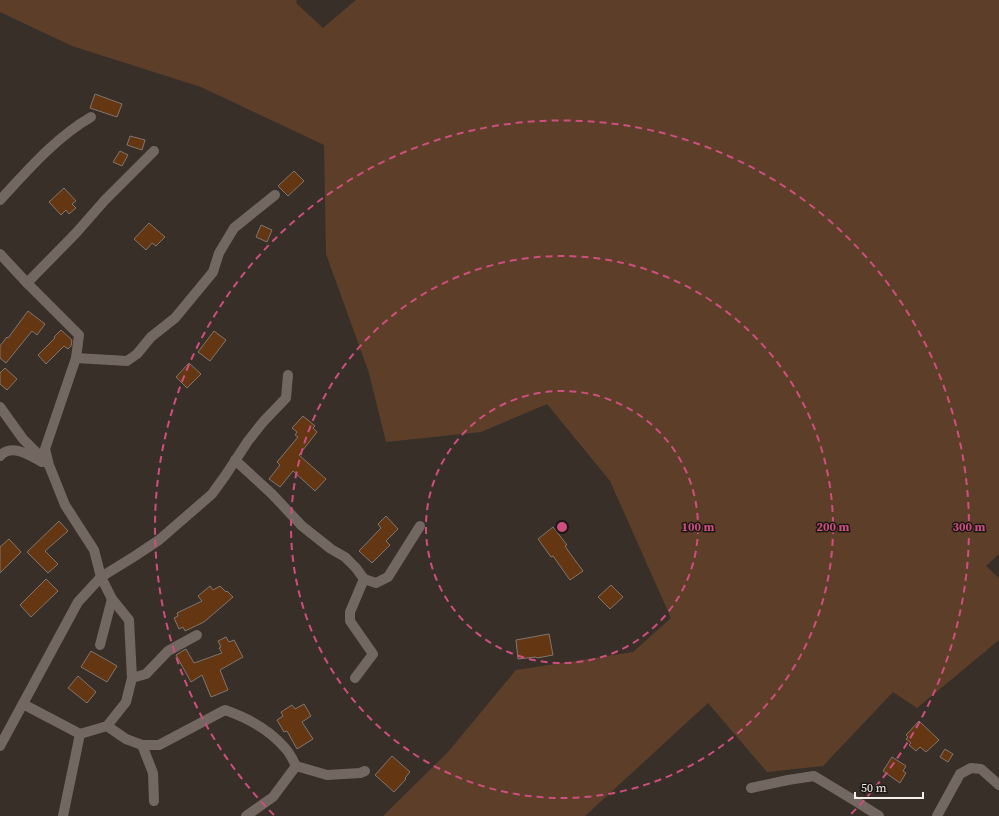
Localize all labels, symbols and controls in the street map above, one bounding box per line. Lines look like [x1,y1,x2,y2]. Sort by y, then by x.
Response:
text: 100 m [682,519,715,535]
text: 200 m [817,519,850,535]
text: 300 m [953,519,986,535]
centre of rings [555,520,569,534]
scale bar [855,774,923,800]
text: 50 m [861,780,887,796]

